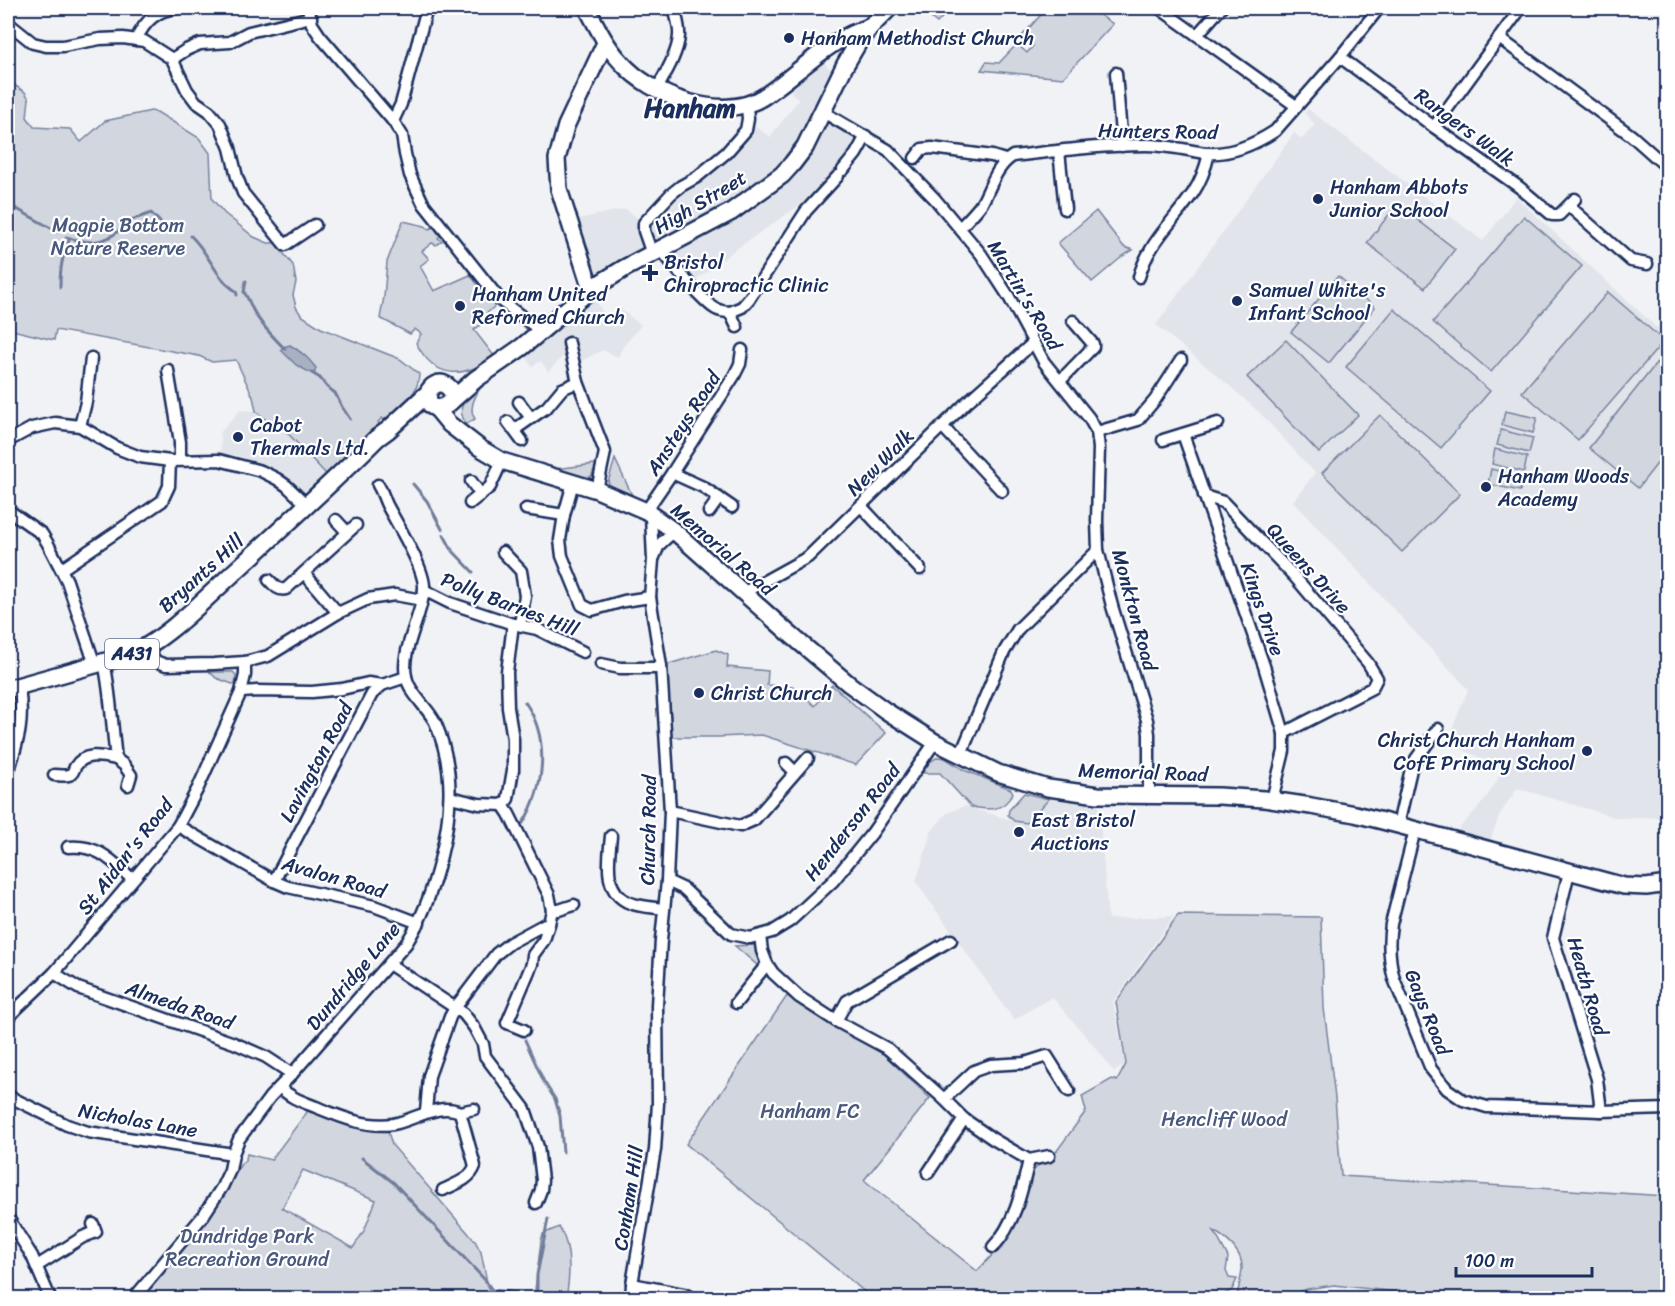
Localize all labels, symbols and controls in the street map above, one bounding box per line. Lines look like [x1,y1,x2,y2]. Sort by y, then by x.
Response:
place label: Hanham Methodist Church [801,21,1034,56]
marker: Hanham Methodist Church [782,31,796,45]
street label: Rangers Walk [1407,79,1523,176]
district label: Hanham [644,85,736,131]
street label: Hunters Road [1098,113,1220,150]
street label: High Street [647,161,754,244]
place label: Hanham Abbots Junior School [1329,170,1469,228]
marker: Hanham Abbots Junior School [1311,192,1325,206]
park label: Magpie Bottom Nature Reserve [51,208,186,266]
street label: Martin's Road [978,233,1072,359]
place label: Bristol Chiropractic Clinic [664,245,828,303]
marker: Bristol Chiropractic Clinic [641,264,659,282]
place label: Samuel White's Infant School [1248,273,1386,331]
place label: Hanham United Reformed Church [472,277,625,335]
marker: Samuel White's Infant School [1230,294,1244,308]
marker: Hanham United Reformed Church [453,299,467,313]
street label: Ansteys Road [636,363,731,484]
place label: Cabot Thermals Ltd. [250,408,369,466]
street label: New Walk [838,420,923,505]
marker: Cabot Thermals Ltd. [231,430,245,444]
place label: Hanham Woods Academy [1497,459,1630,517]
marker: Hanham Woods Academy [1479,480,1493,494]
street label: Memorial Road [662,494,784,606]
street label: Queens Drive [1257,514,1360,622]
street label: Bryants Hill [150,524,254,622]
street label: Monkton Road [1101,545,1168,676]
street label: Kings Drive [1230,557,1295,661]
street label: Polly Barnes Hill [436,562,585,647]
road number: A431 [105,639,159,669]
place label: Christ Church [711,676,832,711]
marker: Christ Church [692,686,706,700]
street label: Lavington Road [270,694,364,829]
place label: Christ Church Hanham CofE Primary School [1378,723,1576,781]
marker: Christ Church Hanham CofE Primary School [1580,744,1594,758]
street label: Memorial Road [1078,753,1210,792]
street label: Henderson Road [795,754,911,889]
street label: Church Road [630,773,667,886]
street label: St Aidan's Road [68,789,184,923]
place label: East Bristol Auctions [1030,803,1135,861]
marker: East Bristol Auctions [1012,825,1026,839]
street label: Avalon Road [277,846,392,909]
street label: Dundridge Lane [297,914,410,1039]
street label: Heath Road [1557,933,1619,1041]
street label: Gays Road [1394,964,1461,1062]
street label: Almeda Road [120,970,240,1041]
street label: Nicholas Lane [76,1093,200,1148]
park label: Hanham FC [760,1094,860,1129]
park label: Hencliff Wood [1161,1102,1288,1137]
street label: Conham Hill [603,1142,654,1253]
park label: Dundridge Park Recreation Ground [165,1219,330,1277]
scale bar [1456,1240,1592,1278]
text: 100 m [1465,1245,1514,1277]

